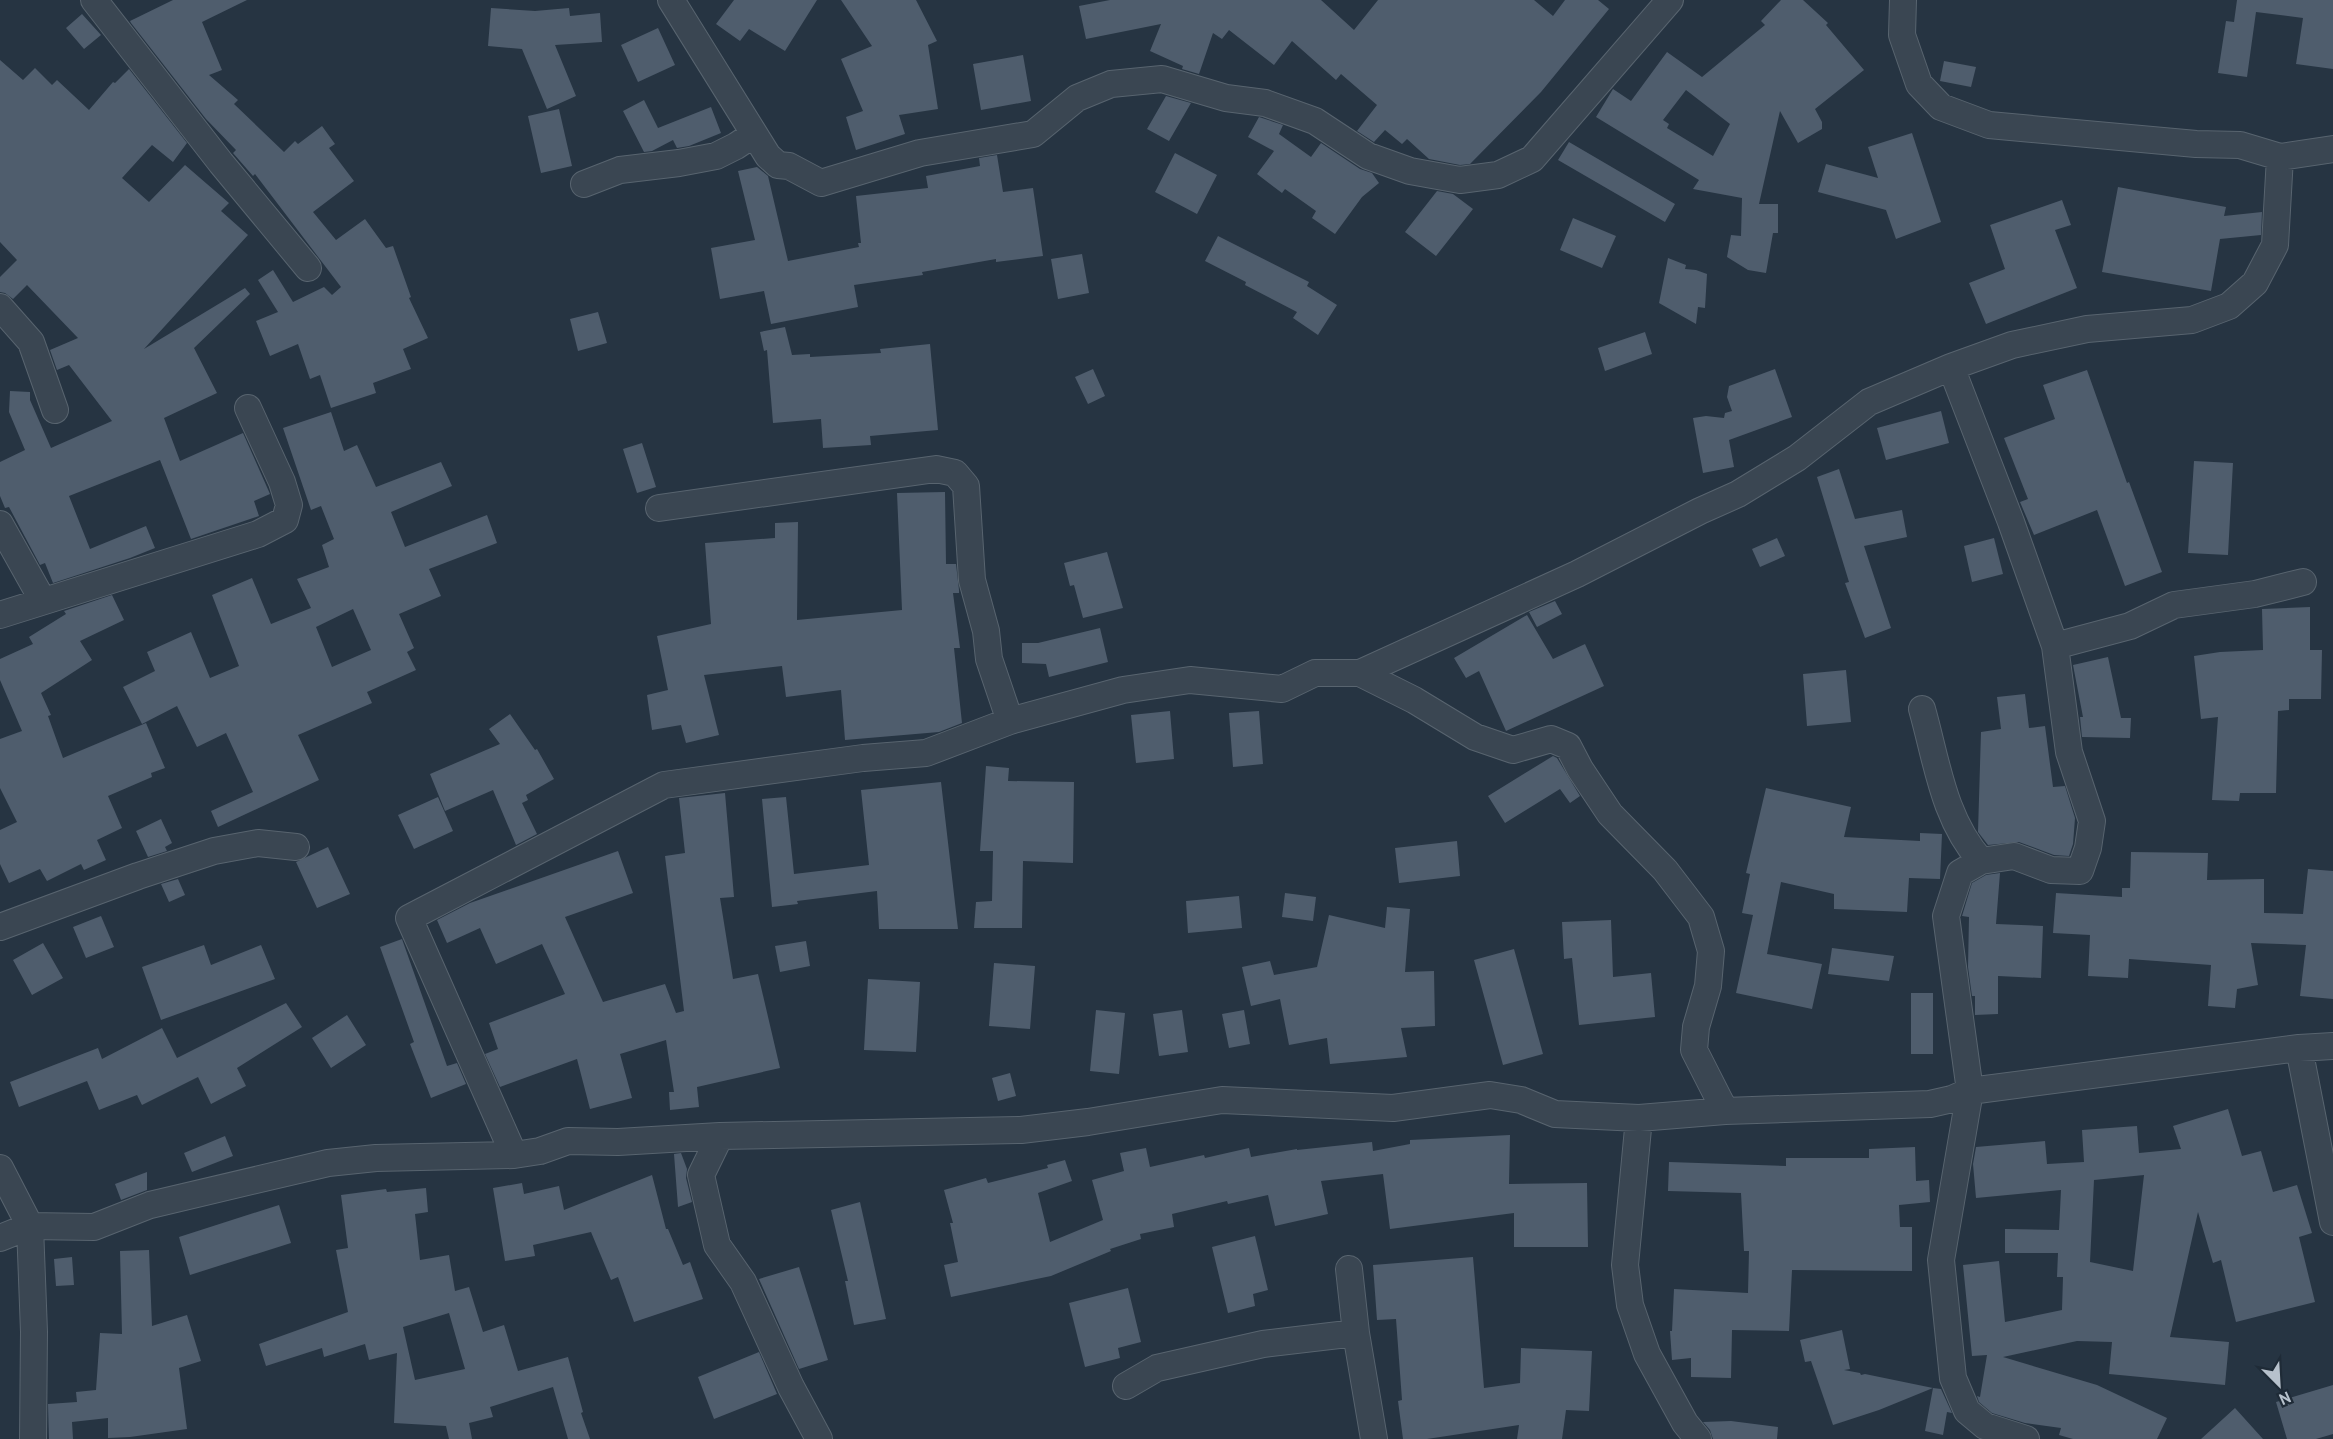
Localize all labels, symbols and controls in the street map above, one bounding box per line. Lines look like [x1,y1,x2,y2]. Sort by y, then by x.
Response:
north arrow [2249,1355,2309,1415]
text: N [2276,1387,2294,1410]

